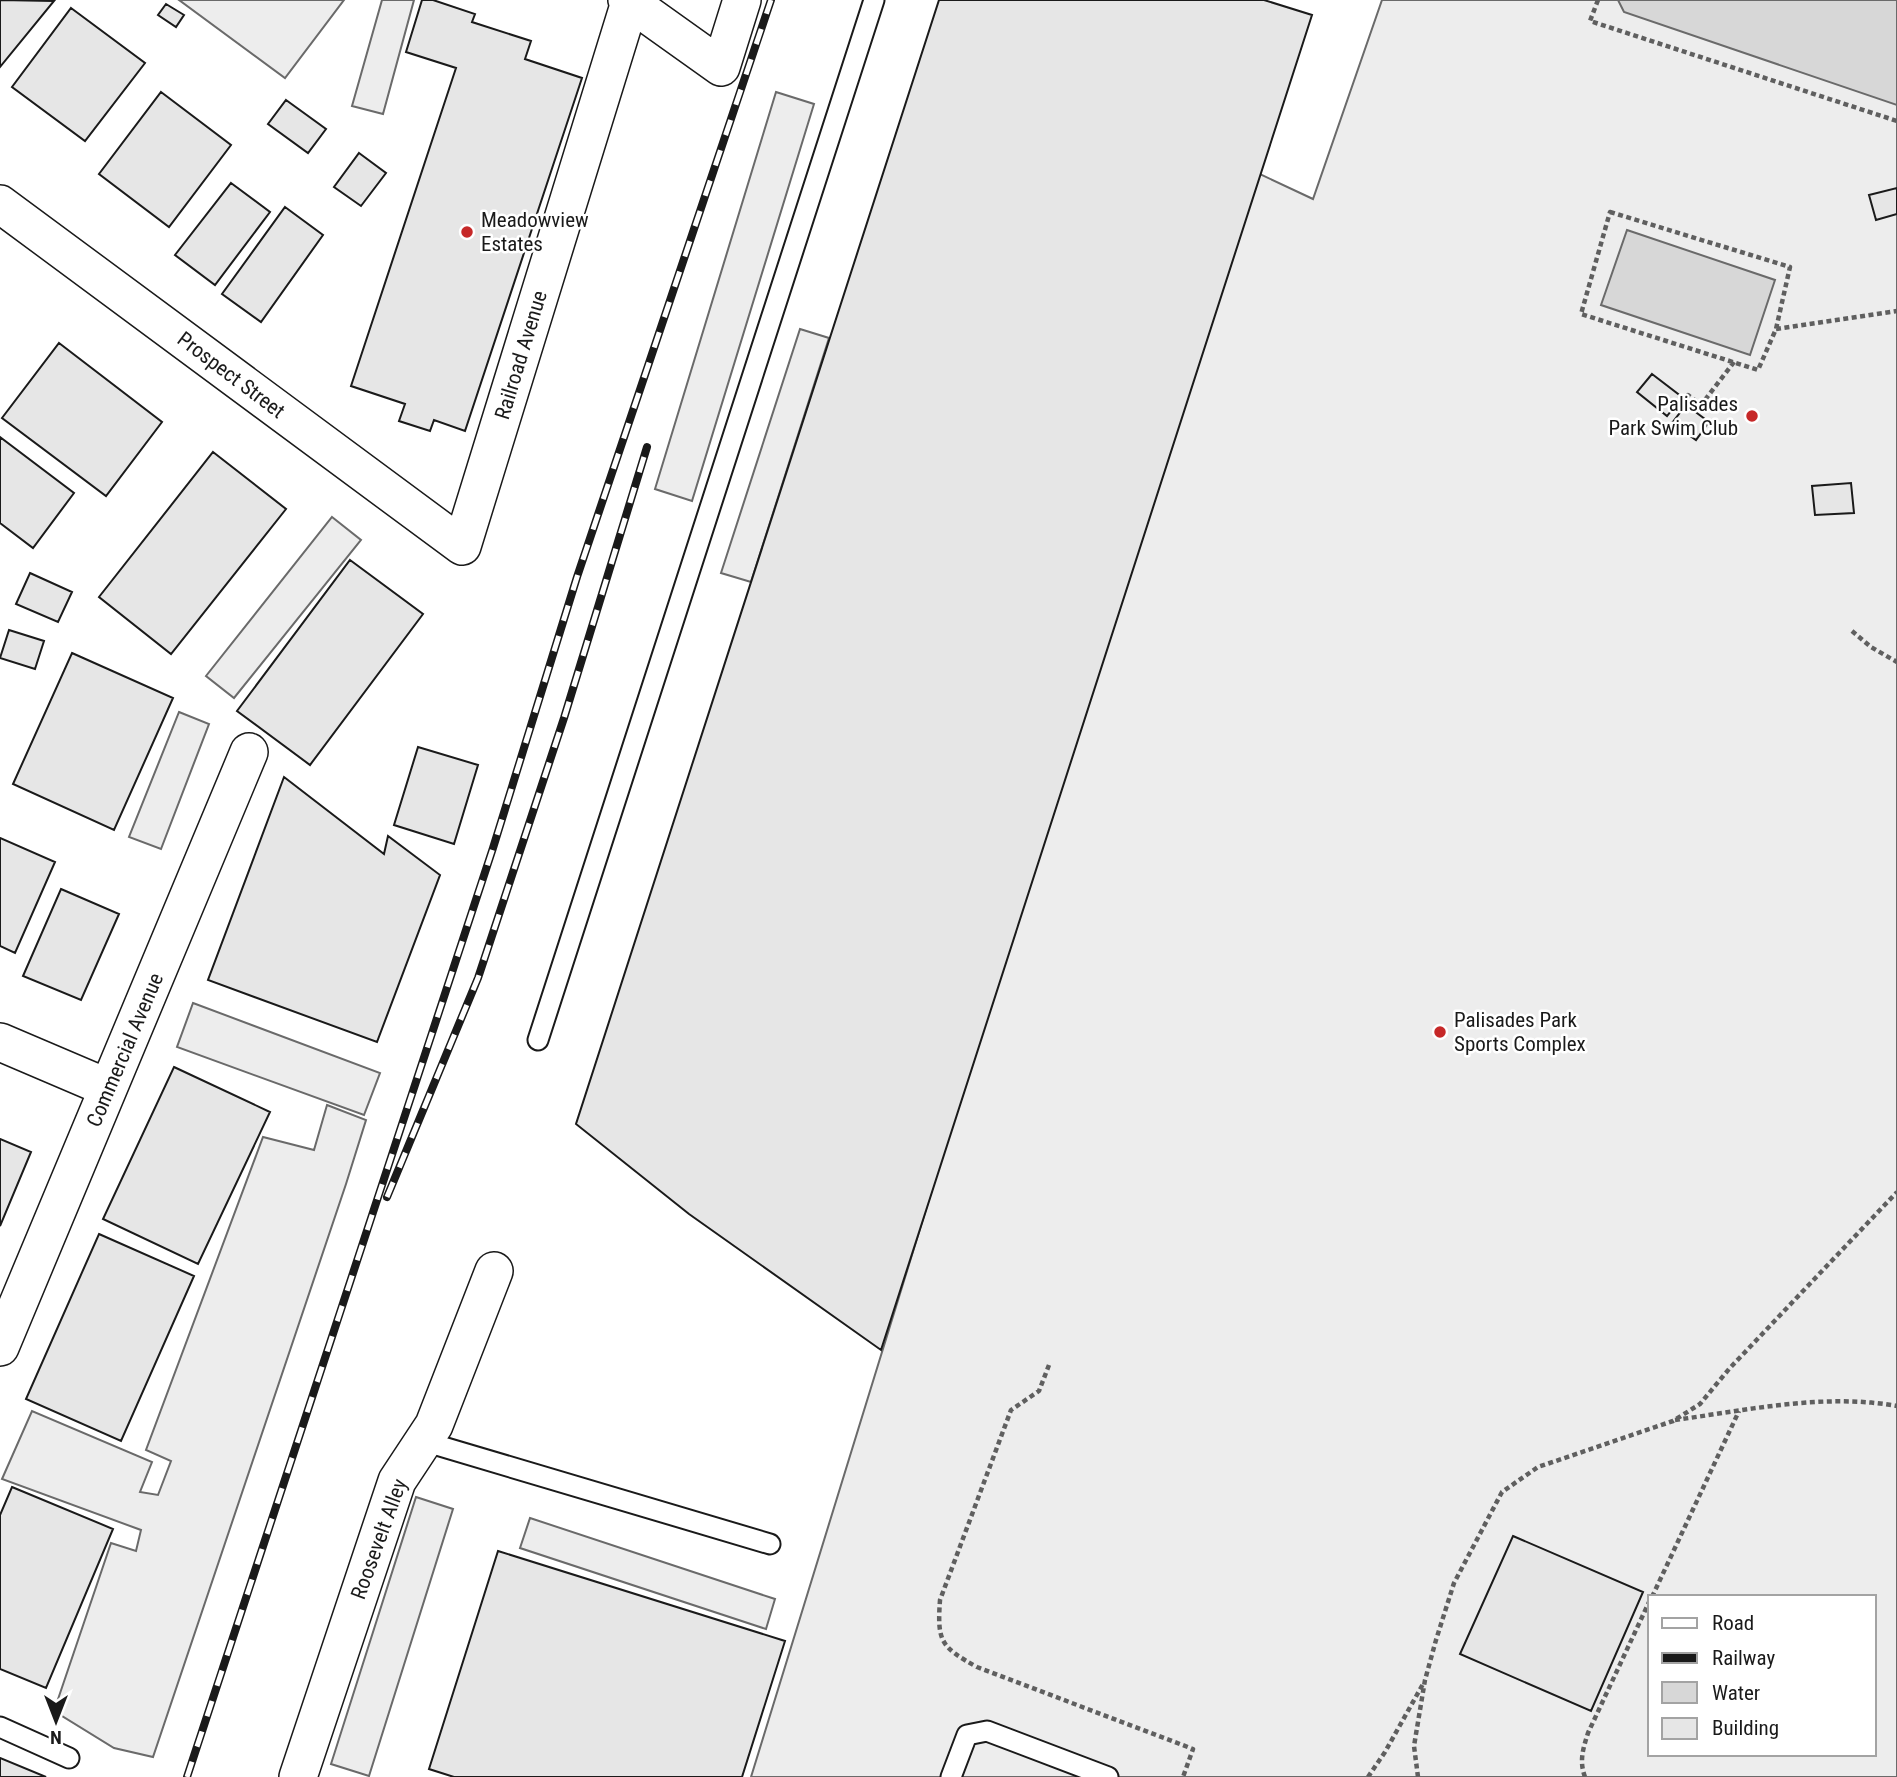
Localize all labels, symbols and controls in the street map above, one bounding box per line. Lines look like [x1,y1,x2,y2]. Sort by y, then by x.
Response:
place label: Meadowview Estates [481,208,589,256]
marker: Meadowview Estates [459,224,475,240]
street label: Railroad Avenue [490,288,552,422]
street label: Prospect Street [173,327,289,423]
place label: Palisades Park Swim Club [1609,392,1738,440]
marker: Palisades Park Swim Club [1744,408,1760,424]
street label: Commercial Avenue [82,969,168,1131]
place label: Palisades Park Sports Complex [1454,1008,1586,1056]
marker: Palisades Park Sports Complex [1432,1024,1448,1040]
street label: Roosevelt Alley [346,1475,412,1602]
legend [1648,1595,1876,1756]
text: Road [1712,1611,1754,1635]
text: Railway [1712,1646,1775,1670]
text: Water [1712,1681,1760,1705]
north arrow [21,1686,91,1756]
text: Building [1712,1716,1779,1740]
text: N [50,1726,62,1749]

